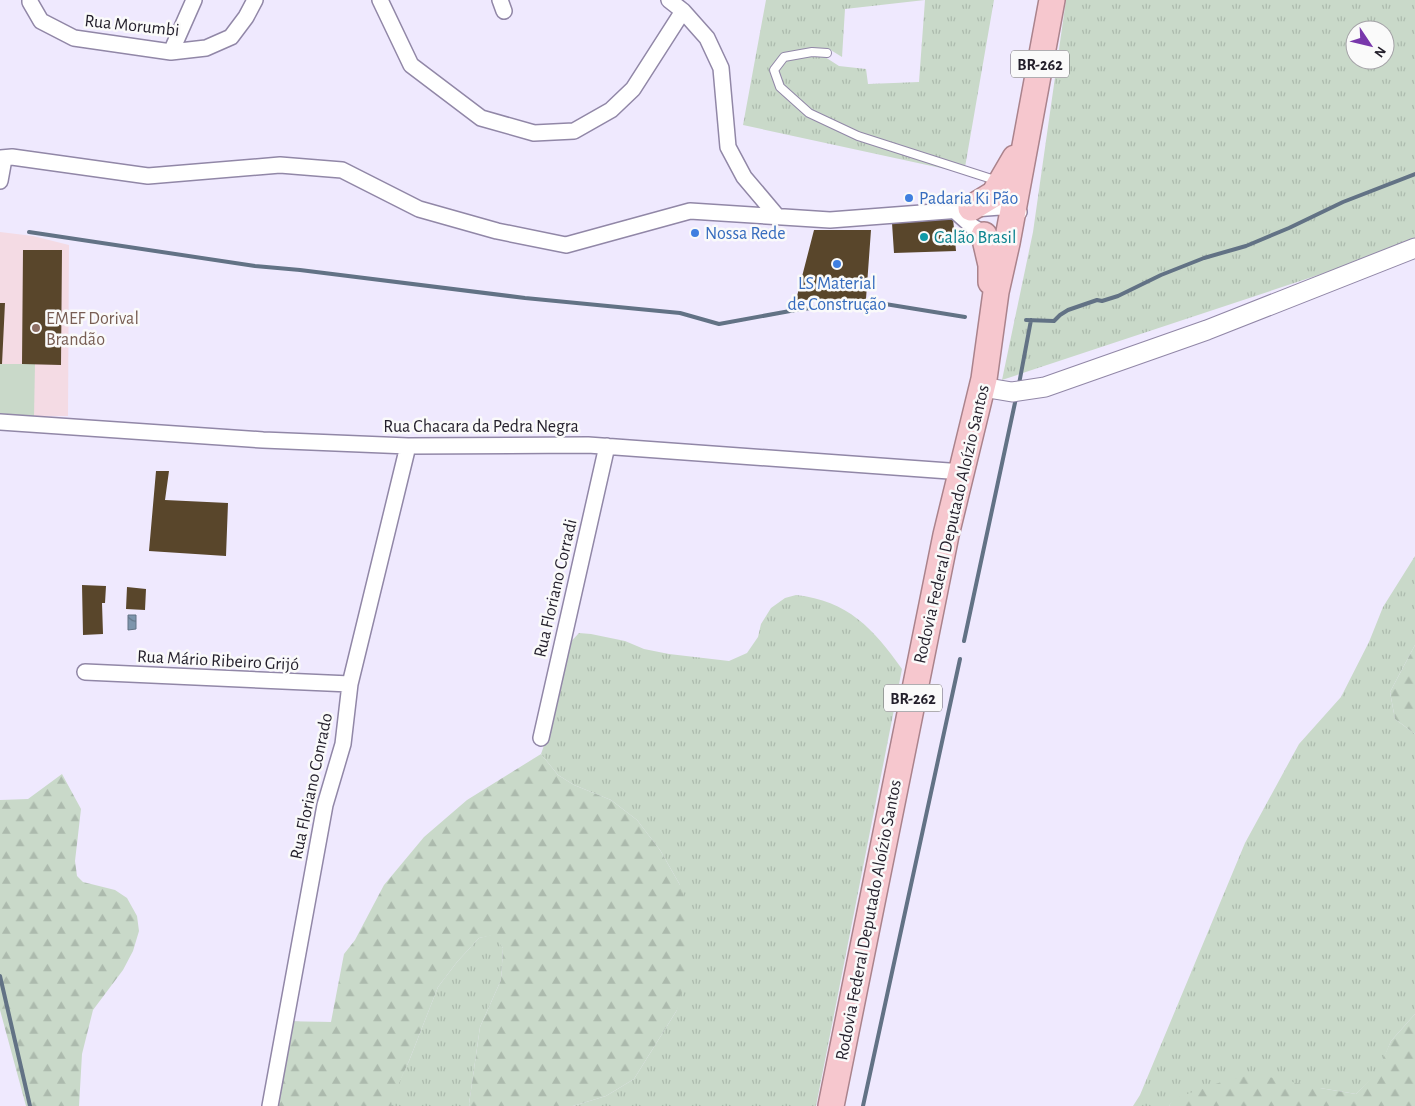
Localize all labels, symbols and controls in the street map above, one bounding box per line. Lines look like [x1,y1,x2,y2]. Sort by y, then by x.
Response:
street label: Rua Morumbi [84,12,180,40]
north arrow [1345,20,1395,70]
text: N [1371,44,1388,60]
road number: BR-262 [1011,51,1069,78]
place label: Padaria Ki Pão [919,190,1018,208]
marker: Padaria Ki Pão [903,192,915,204]
place label: Nossa Rede [705,225,786,243]
marker: Nossa Rede [689,227,701,239]
place label: Galão Brasil [934,229,1016,247]
marker: Galão Brasil [918,231,930,243]
marker: LS Material de Construção [831,258,843,270]
place label: LS Material de Construção [788,275,887,314]
place label: EMEF Dorival Brandão [46,310,139,349]
marker: EMEF Dorival Brandão [30,322,42,334]
street label: Rodovia Federal Deputado Aloízio Santos [911,383,993,665]
street label: Rua Chacara da Pedra Negra [383,418,579,436]
street label: Rua Floriano Corradi [531,517,581,659]
street label: Rua Mário Ribeiro Grijó [136,648,300,674]
road number: BR-262 [884,684,942,711]
street label: Rua Floriano Conrado [288,711,336,861]
street label: Rodovia Federal Deputado Aloízio Santos [833,778,905,1062]

